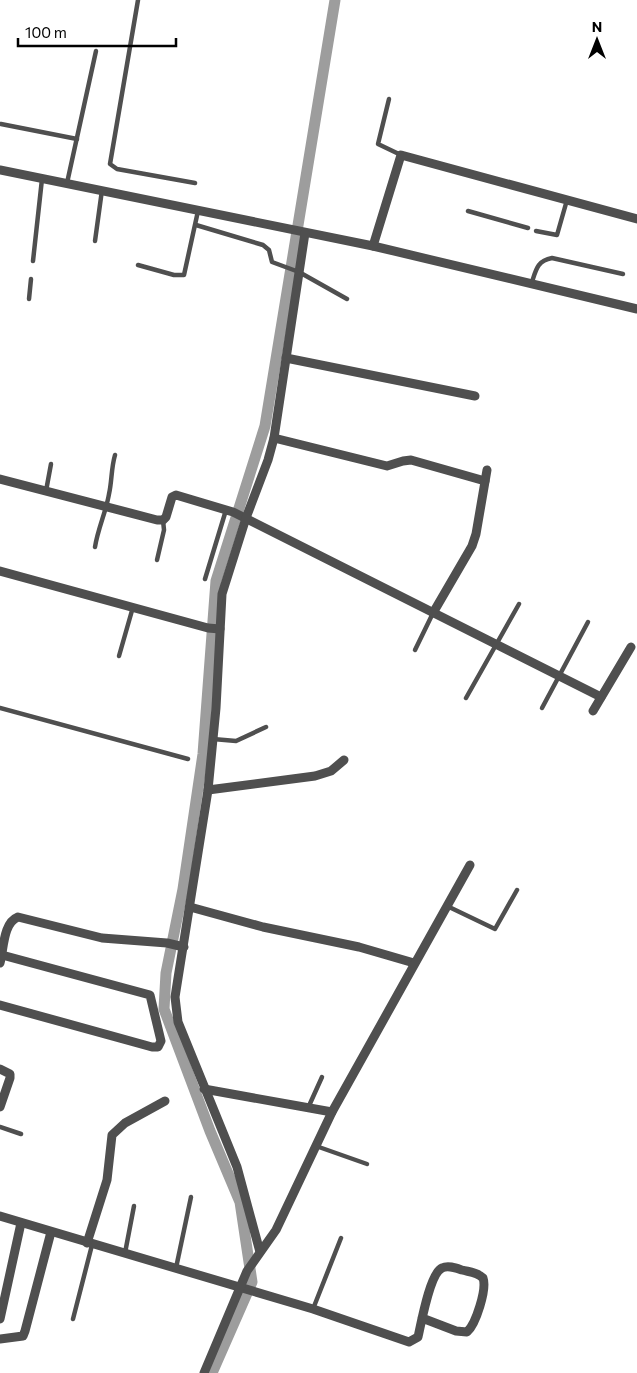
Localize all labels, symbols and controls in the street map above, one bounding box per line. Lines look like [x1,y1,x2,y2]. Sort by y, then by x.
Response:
scale bar [18,15,175,47]
north arrow [572,15,622,65]
text: N [592,18,602,35]
text: 100 m [25,23,67,41]

